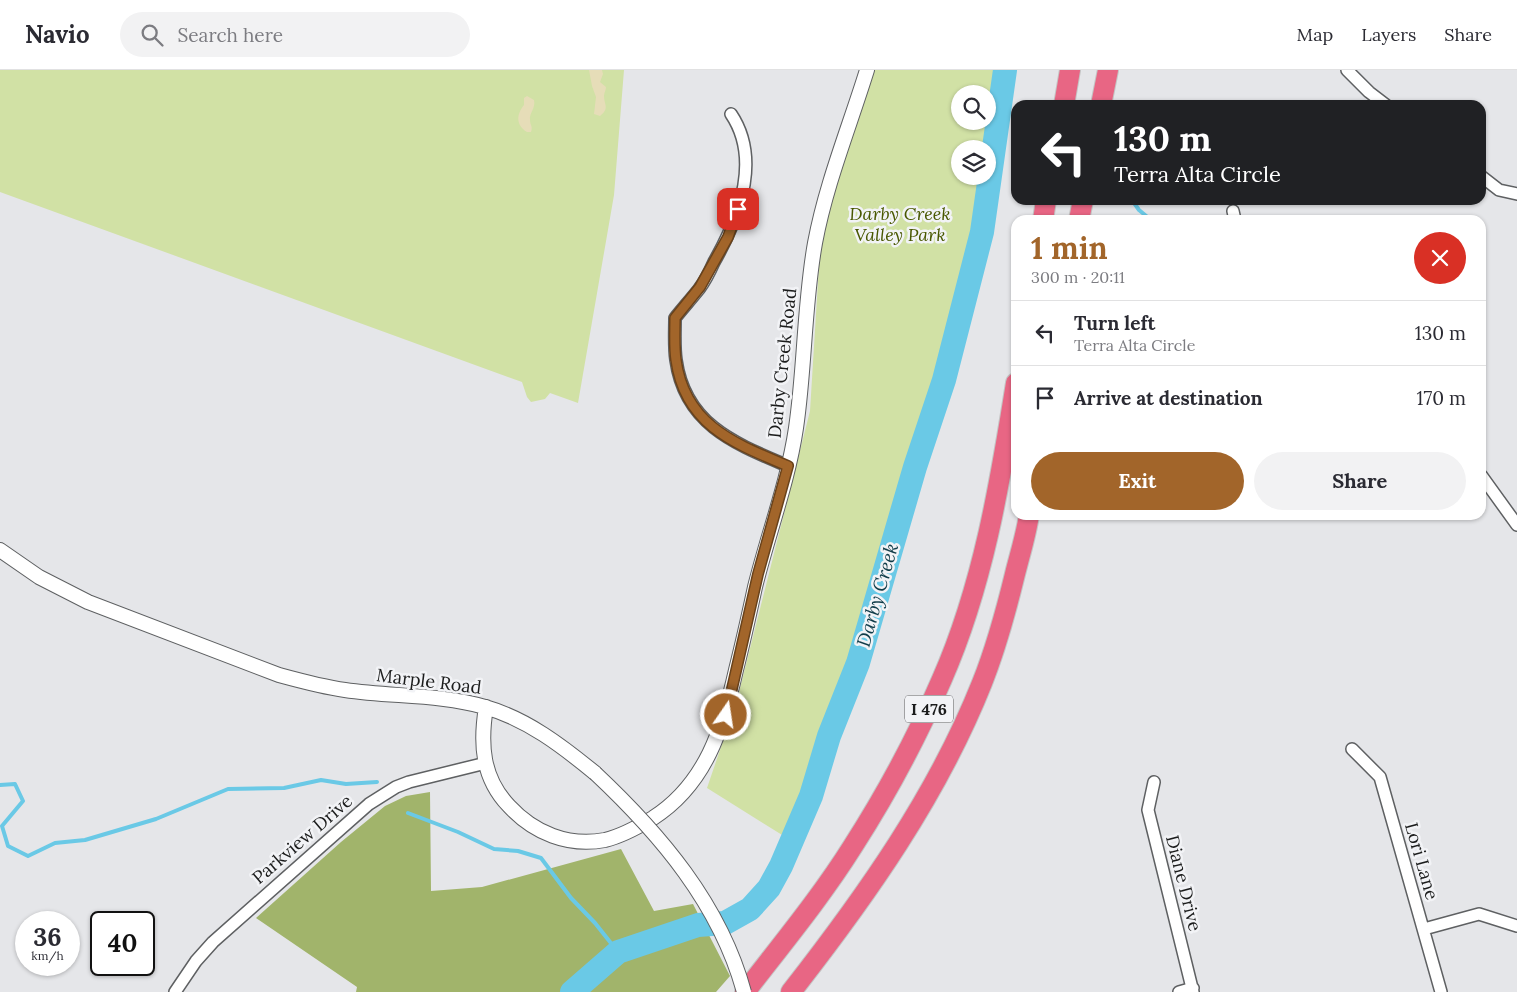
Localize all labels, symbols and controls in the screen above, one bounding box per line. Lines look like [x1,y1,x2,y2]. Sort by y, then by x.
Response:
search box [120,12,470,57]
text: Navio [25,19,90,50]
icon: search [138,21,166,49]
text: Search here [178,23,283,47]
text: Map [1297,23,1333,46]
text: Layers [1361,23,1416,46]
text: Share [1444,23,1492,46]
map controls [951,85,996,185]
button: search [951,85,996,130]
text: 130 m [1114,116,1211,161]
icon: left [1031,120,1096,185]
button: layers [951,140,996,185]
text: Terra Alta Circle [1114,160,1281,188]
pin [717,188,759,230]
icon: arrive [724,195,752,223]
park label: Darby Creek Valley Park [849,202,951,246]
text: 1 min [1031,229,1108,267]
button: close [1414,232,1466,284]
text: 300 m · 20:11 [1031,267,1125,287]
street label: Darby Creek Road [763,287,801,439]
text: Turn left [1074,311,1155,335]
icon: left [1031,319,1059,347]
text: 130 m [1415,321,1466,345]
text: Terra Alta Circle [1074,335,1195,355]
icon: arrive [1031,384,1059,412]
text: Arrive at destination [1074,386,1263,410]
text: 170 m [1417,386,1466,410]
button: Exit [1031,452,1244,510]
button: Share [1254,452,1466,510]
water label: Darby Creek [851,540,903,650]
street label: Marple Road [375,663,483,699]
position arrow [699,688,751,740]
road number: I 476 [905,696,953,722]
street label: Parkview Drive [247,789,357,889]
street label: Lori Lane [1400,820,1444,903]
street label: Diane Drive [1161,833,1207,934]
speed limit sign: 40 [90,911,155,976]
text: 36 [33,921,62,953]
text: km/h [31,948,64,963]

